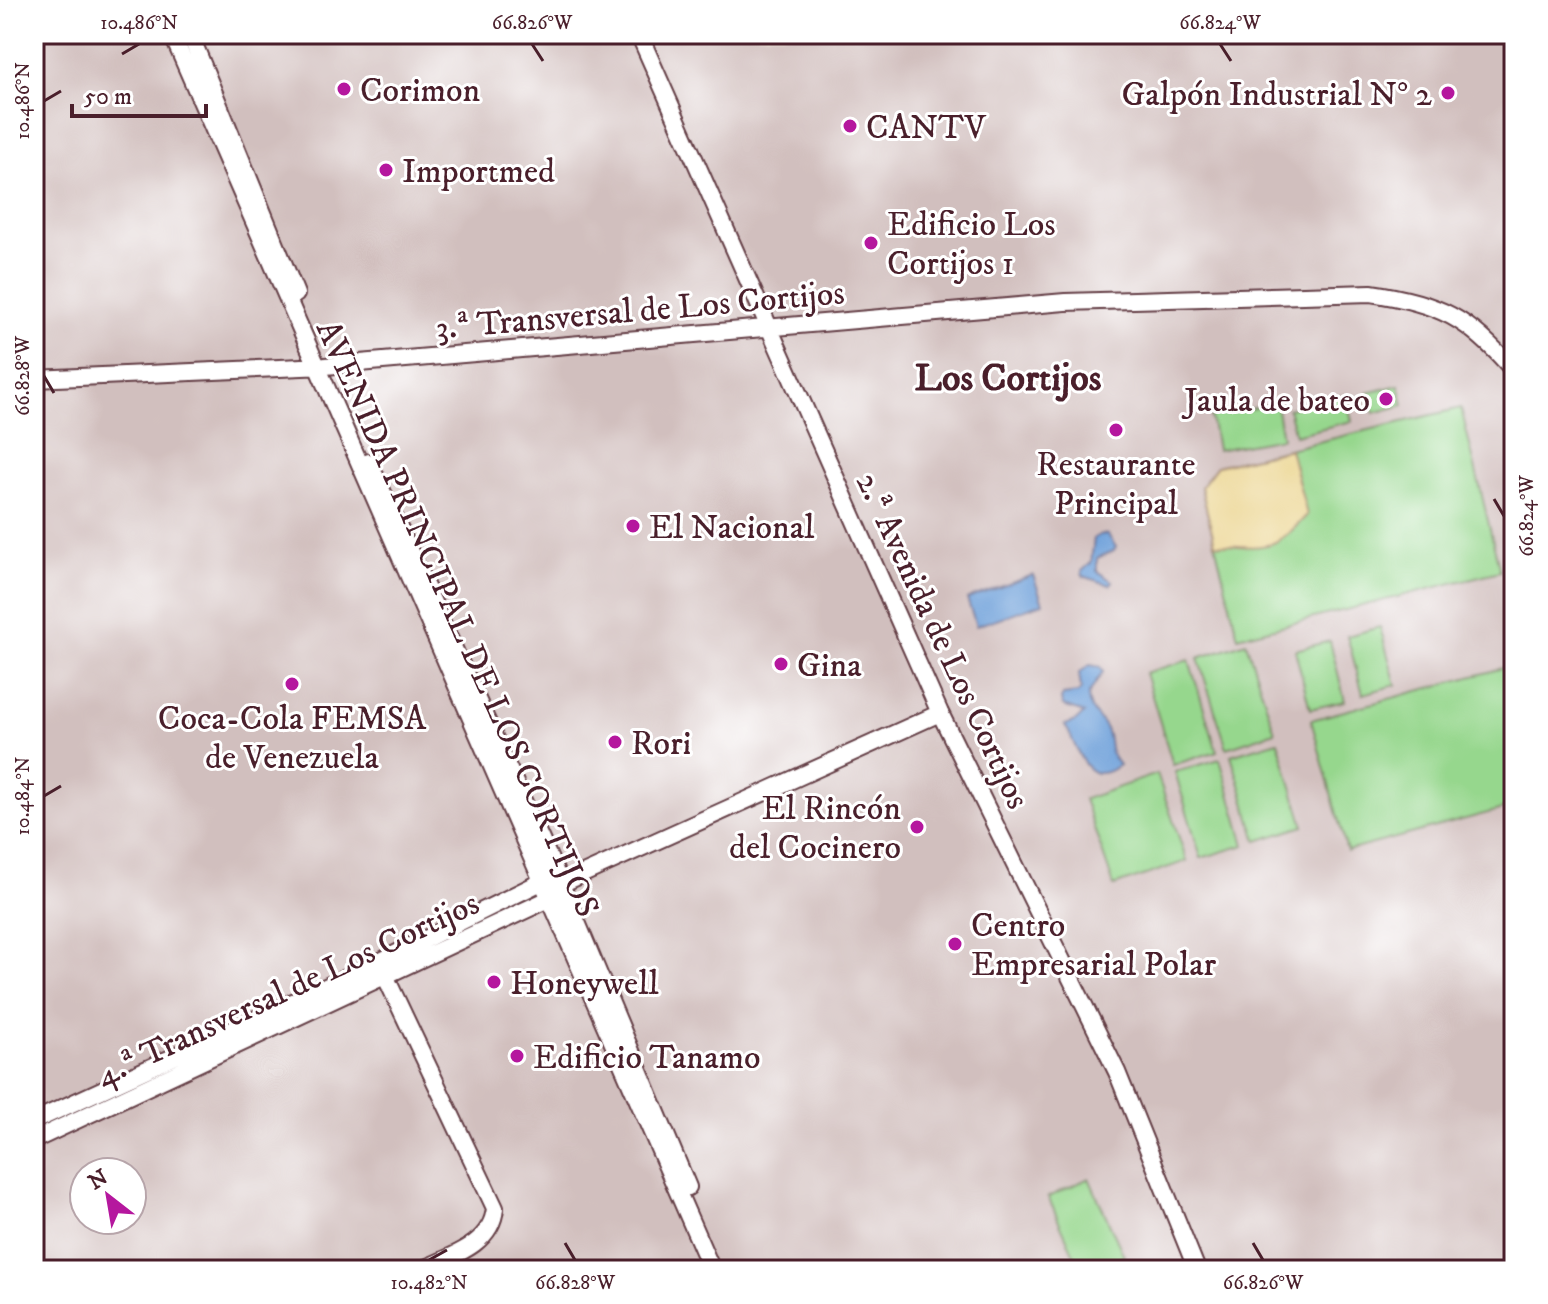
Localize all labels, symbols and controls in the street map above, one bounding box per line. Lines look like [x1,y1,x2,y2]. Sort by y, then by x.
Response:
text: 10.486°N [100,11,178,36]
text: 66.826°W [492,11,573,36]
text: 66.824°W [1179,11,1261,36]
text: 10.486°N [11,62,36,140]
scale bar [72,68,206,118]
place label: Corimon [360,70,480,112]
place label: Galpón Industrial N° 2 [1121,74,1432,116]
marker: Corimon [335,80,353,98]
text: 50 m [84,82,132,112]
marker: Galpón Industrial N° 2 [1439,84,1457,102]
place label: CANTV [866,107,987,149]
marker: CANTV [841,117,859,135]
place label: Importmed [402,151,555,193]
marker: Importmed [377,161,395,179]
place label: Edificio Los Cortijos 1 [887,204,1056,285]
marker: Edificio Los Cortijos 1 [862,234,880,252]
street label: 3.ª Transversal de Los Cortijos [434,272,846,350]
street label: AVENIDA PRINCIPAL DE LOS CORTIJOS [306,314,608,924]
text: 66.828°W [11,335,36,416]
district label: Los Cortijos [915,355,1102,403]
place label: Jaula de bateo [1181,380,1370,422]
marker: Jaula de bateo [1377,390,1395,408]
marker: Restaurante Principal [1107,421,1125,439]
place label: Restaurante Principal [1036,444,1196,525]
street label: 2.ª Avenida de Los Cortijos [846,466,1039,816]
text: 66.824°W [1515,475,1540,557]
place label: El Nacional [649,507,815,549]
marker: El Nacional [624,517,642,535]
place label: Gina [797,645,862,687]
marker: Gina [772,655,790,673]
marker: Coca-Cola FEMSA de Venezuela [283,675,301,693]
place label: Coca-Cola FEMSA de Venezuela [158,698,427,779]
place label: Rori [631,723,691,765]
marker: Rori [606,733,624,751]
text: 10.484°N [11,757,36,835]
place label: El Rincón del Cocinero [729,788,901,869]
marker: El Rincón del Cocinero [908,818,926,836]
street label: 4.ª Transversal de Los Cortijos [90,883,486,1097]
place label: Centro Empresarial Polar [971,905,1217,986]
marker: Centro Empresarial Polar [946,935,964,953]
place label: Honeywell [510,963,659,1005]
marker: Honeywell [485,973,503,991]
place label: Edificio Tanamo [533,1037,761,1079]
marker: Edificio Tanamo [508,1047,526,1065]
north arrow [68,1156,148,1236]
text: N [84,1164,113,1196]
text: 10.482°N [390,1271,468,1296]
text: 66.828°W [535,1271,616,1296]
text: 66.826°W [1223,1271,1304,1296]

